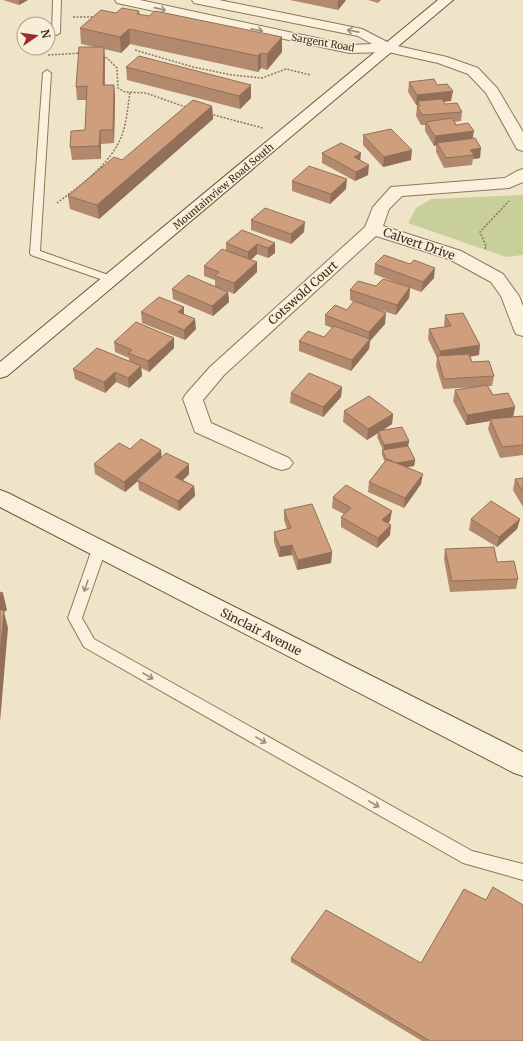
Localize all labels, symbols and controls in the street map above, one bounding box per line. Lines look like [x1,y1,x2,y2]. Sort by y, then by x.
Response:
one-way arrow [154,5,167,13]
north arrow [16,16,56,56]
one-way arrow [250,27,263,35]
one-way arrow [347,27,360,35]
text: N [38,28,54,40]
street label: Sargent Road [290,31,356,54]
street label: Mountainview Road South [170,140,277,232]
street label: Calvert Drive [381,224,457,263]
street label: Cotswold Court [265,257,341,328]
one-way arrow [82,580,90,592]
street label: Sinclair Avenue [218,605,304,658]
one-way arrow [142,673,154,681]
one-way arrow [255,737,267,745]
one-way arrow [368,801,380,809]

